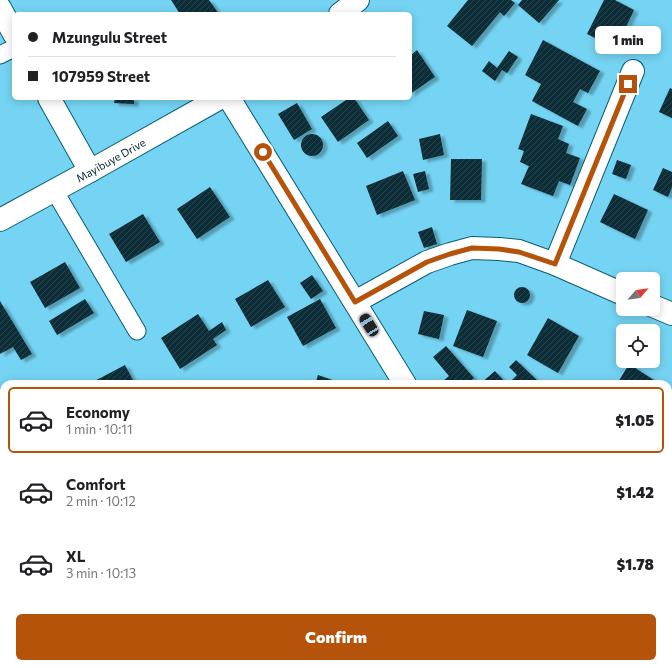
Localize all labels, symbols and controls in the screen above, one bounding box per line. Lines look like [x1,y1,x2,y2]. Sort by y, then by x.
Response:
callout: 1 min [595,26,661,54]
text: Mzungulu Street [52,28,167,46]
text: 1 min [612,32,644,48]
text: 107959 Street [52,67,150,85]
route end [619,75,637,93]
street label: Mayibuye Drive [74,135,148,184]
route start [254,143,272,161]
north arrow [616,272,660,316]
map controls [616,272,660,368]
car [358,312,380,338]
button: locate [616,324,660,368]
icon: car [18,402,54,438]
text: Economy [66,403,130,421]
text: $1.05 [615,411,654,429]
text: 1 min · 10:11 [66,421,132,437]
icon: car [18,474,54,510]
text: Comfort [66,475,126,493]
text: $1.42 [616,483,654,501]
text: 2 min · 10:12 [66,493,136,509]
icon: car [18,546,54,582]
text: XL [66,547,85,565]
text: $1.78 [617,555,654,573]
text: 3 min · 10:13 [66,565,136,581]
button: Confirm [16,614,656,660]

